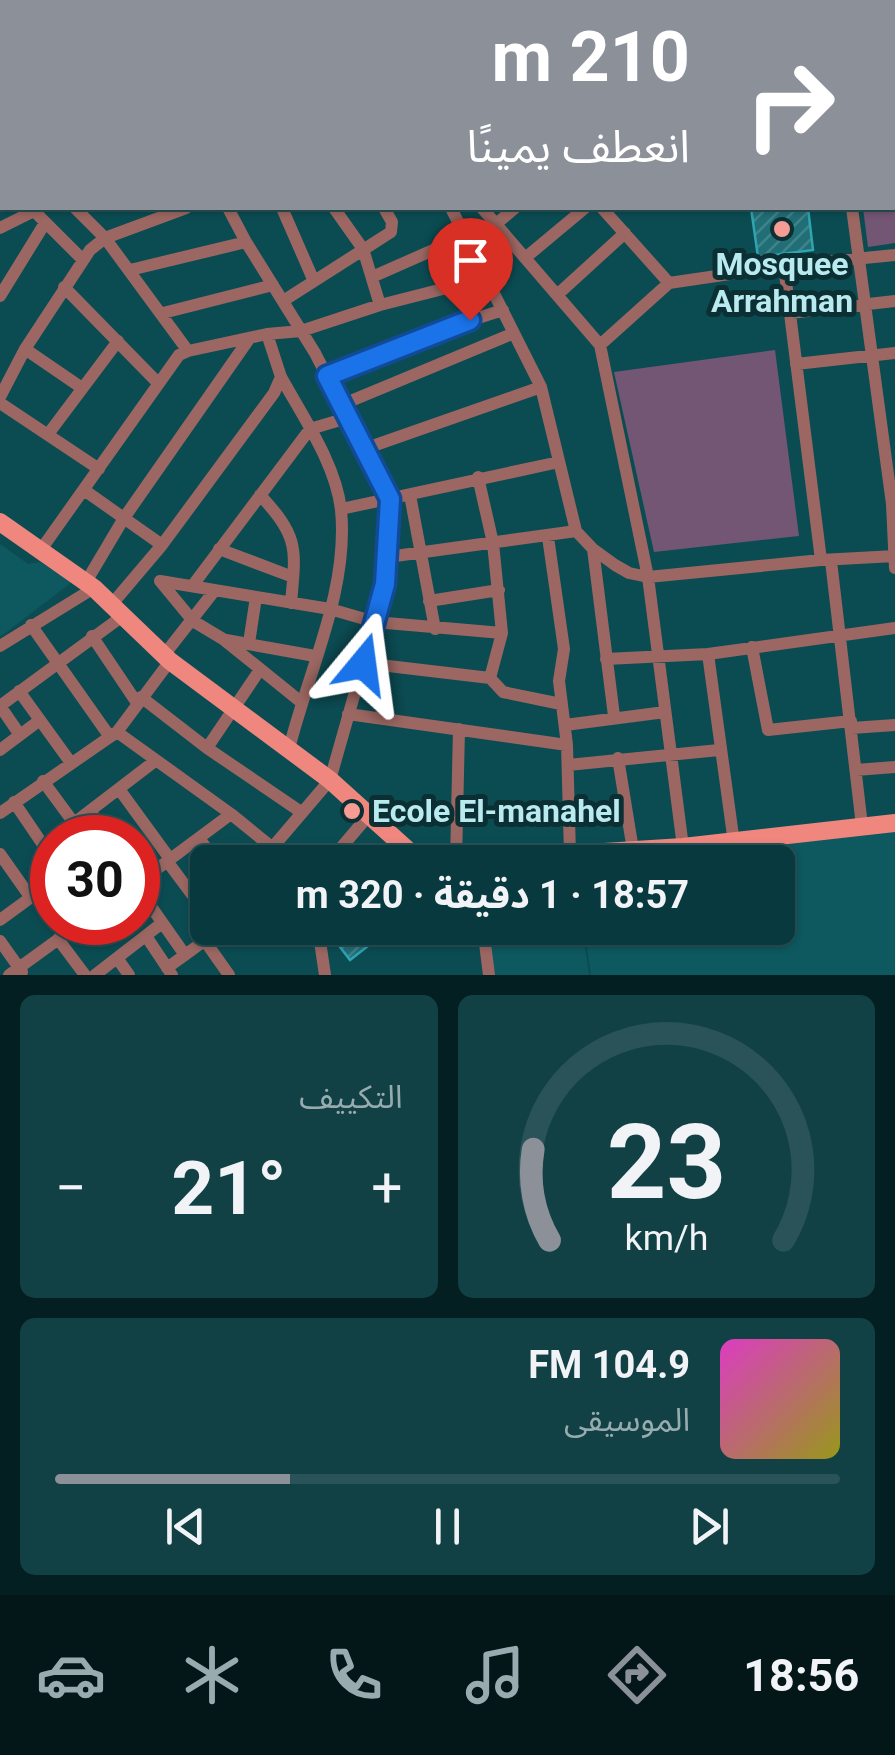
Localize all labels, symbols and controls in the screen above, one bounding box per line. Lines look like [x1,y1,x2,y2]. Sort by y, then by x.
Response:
text: 210 m [491,16,690,98]
icon: right [725,40,855,170]
text: انعطف يمينًا [466,120,690,173]
pin [428,218,513,321]
marker: Mosquee Arrahman [771,218,793,240]
icon: arrive [443,233,498,288]
place label: Mosquee Arrahman [711,245,853,320]
position arrow [311,612,415,716]
place label: Ecole El-manahel [372,792,621,830]
marker: Ecole El-manahel [341,800,363,822]
speed limit sign: 30 [30,815,160,945]
text: 18:57 · 1 دقيقة · 320 m [296,873,689,917]
text: التكييف [299,1078,403,1116]
text: 23 [607,1102,726,1223]
text: 21° [171,1144,287,1232]
text: − [55,1156,86,1220]
text: + [371,1156,403,1220]
text: km/h [624,1217,708,1259]
text: 104.9 FM [528,1343,690,1387]
text: الموسيقى [564,1401,690,1439]
icon: previous [158,1499,213,1554]
icon: pause [420,1499,475,1554]
icon: next [682,1499,737,1554]
icon: car [36,1640,106,1710]
icon: climate [177,1640,247,1710]
icon: phone [319,1640,389,1710]
icon: music [460,1640,530,1710]
icon: directions [602,1640,672,1710]
text: 18:56 [743,1649,859,1702]

